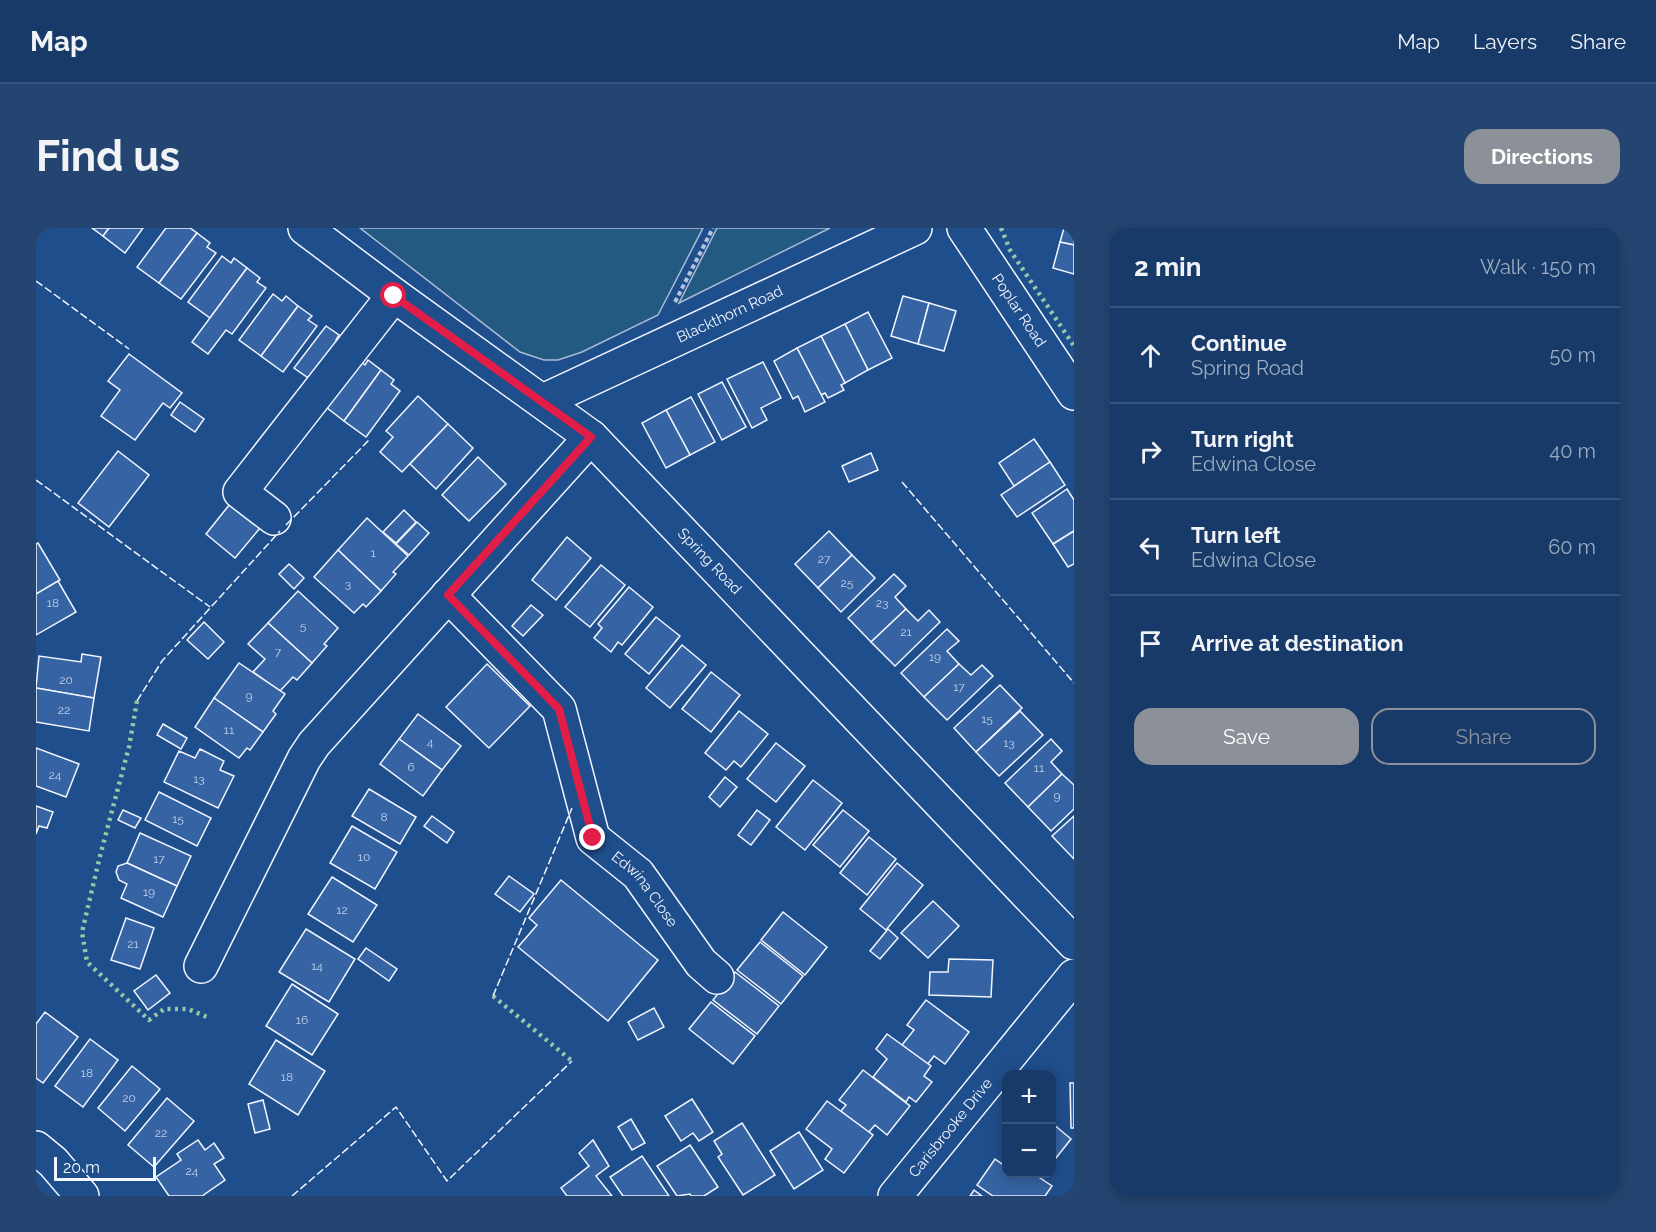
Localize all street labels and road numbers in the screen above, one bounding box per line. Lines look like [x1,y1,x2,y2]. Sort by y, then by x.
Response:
street label: Poplar Road [988,270,1050,350]
street label: Blackthorn Road [674,282,786,347]
street label: Spring Road [674,524,745,598]
street label: Edwina Close [608,848,682,931]
street label: Carisbrooke Drive [905,1074,996,1181]

